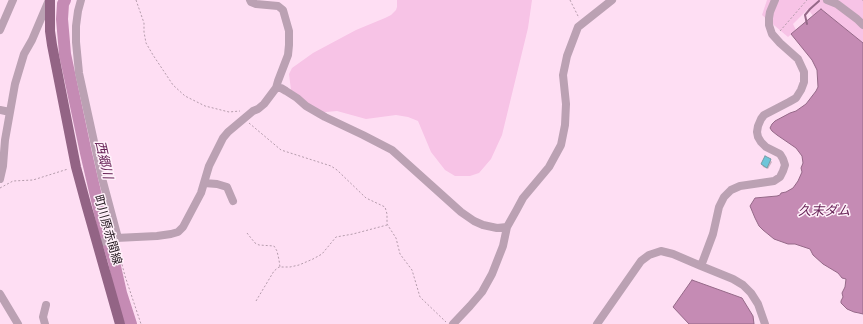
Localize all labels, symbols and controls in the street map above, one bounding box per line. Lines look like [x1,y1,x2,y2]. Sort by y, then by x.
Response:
water label: 西郷川 [91,139,115,181]
street label: 町川原赤間線 [90,193,124,267]
water label: 久末ダム [798,204,850,220]

